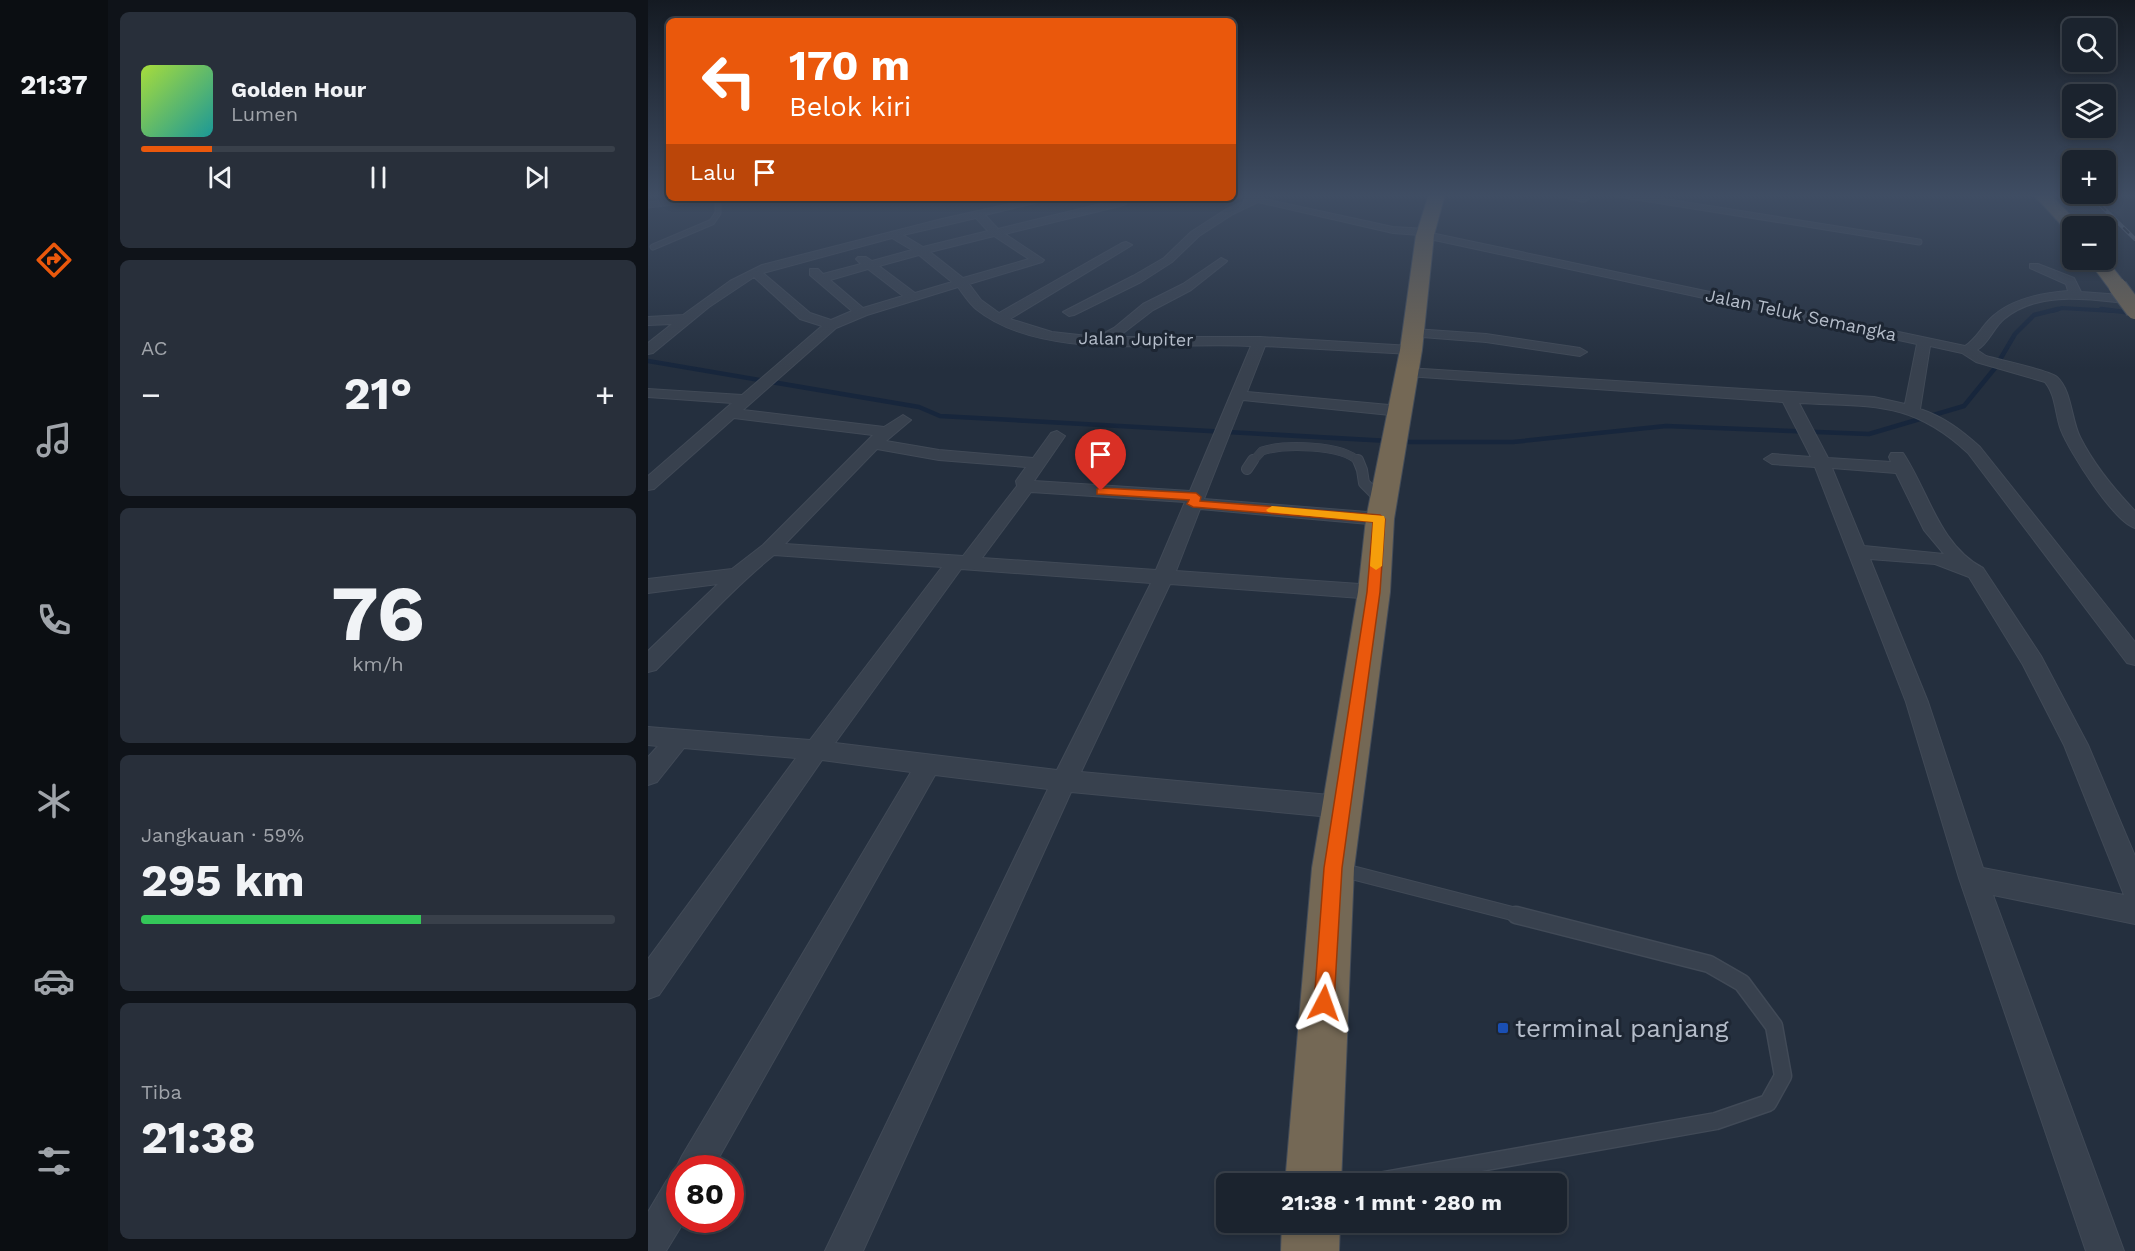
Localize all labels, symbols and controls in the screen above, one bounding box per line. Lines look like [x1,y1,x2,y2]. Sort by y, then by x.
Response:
map controls [2062,18,2116,270]
button: search [2062,18,2116,72]
text: 170 m [789,41,910,90]
icon: left [690,42,768,120]
text: 21:37 [20,69,88,101]
text: Golden Hour [231,77,366,102]
button: layers [2062,84,2116,138]
text: Belok kiri [789,91,911,123]
text: Lumen [231,102,298,126]
button: + [2062,150,2116,204]
icon: arrive [748,156,781,189]
text: Lalu [690,160,736,185]
icon: previous [204,161,237,194]
icon: pause [362,161,395,194]
icon: next [520,161,553,194]
button: − [2062,216,2116,270]
icon: directions [33,239,75,281]
street label: Jalan Teluk Semangka [1704,284,1898,345]
street label: Jalan Jupiter [1078,327,1194,350]
text: AC [141,336,167,360]
text: 21° [344,367,412,420]
text: − [141,375,161,414]
text: + [595,375,615,414]
icon: music [33,419,75,461]
pin [1075,429,1126,491]
icon: arrive [1084,438,1117,471]
text: 76 [331,567,425,659]
icon: phone [33,599,75,641]
text: km/h [352,652,404,676]
icon: climate [33,780,75,822]
text: Jangkauan · 59% [141,823,304,847]
text: 295 km [141,854,305,907]
icon: car [33,960,75,1002]
position arrow [1292,971,1356,1035]
place label: terminal panjang [1515,1013,1729,1043]
marker: terminal panjang [1496,1021,1510,1035]
text: Tiba [141,1080,182,1104]
text: 21:38 [141,1111,256,1164]
icon: filters [33,1140,75,1182]
speed limit sign: 80 [666,1155,744,1233]
text: 21:38 · 1 mnt · 280 m [1281,1190,1502,1215]

